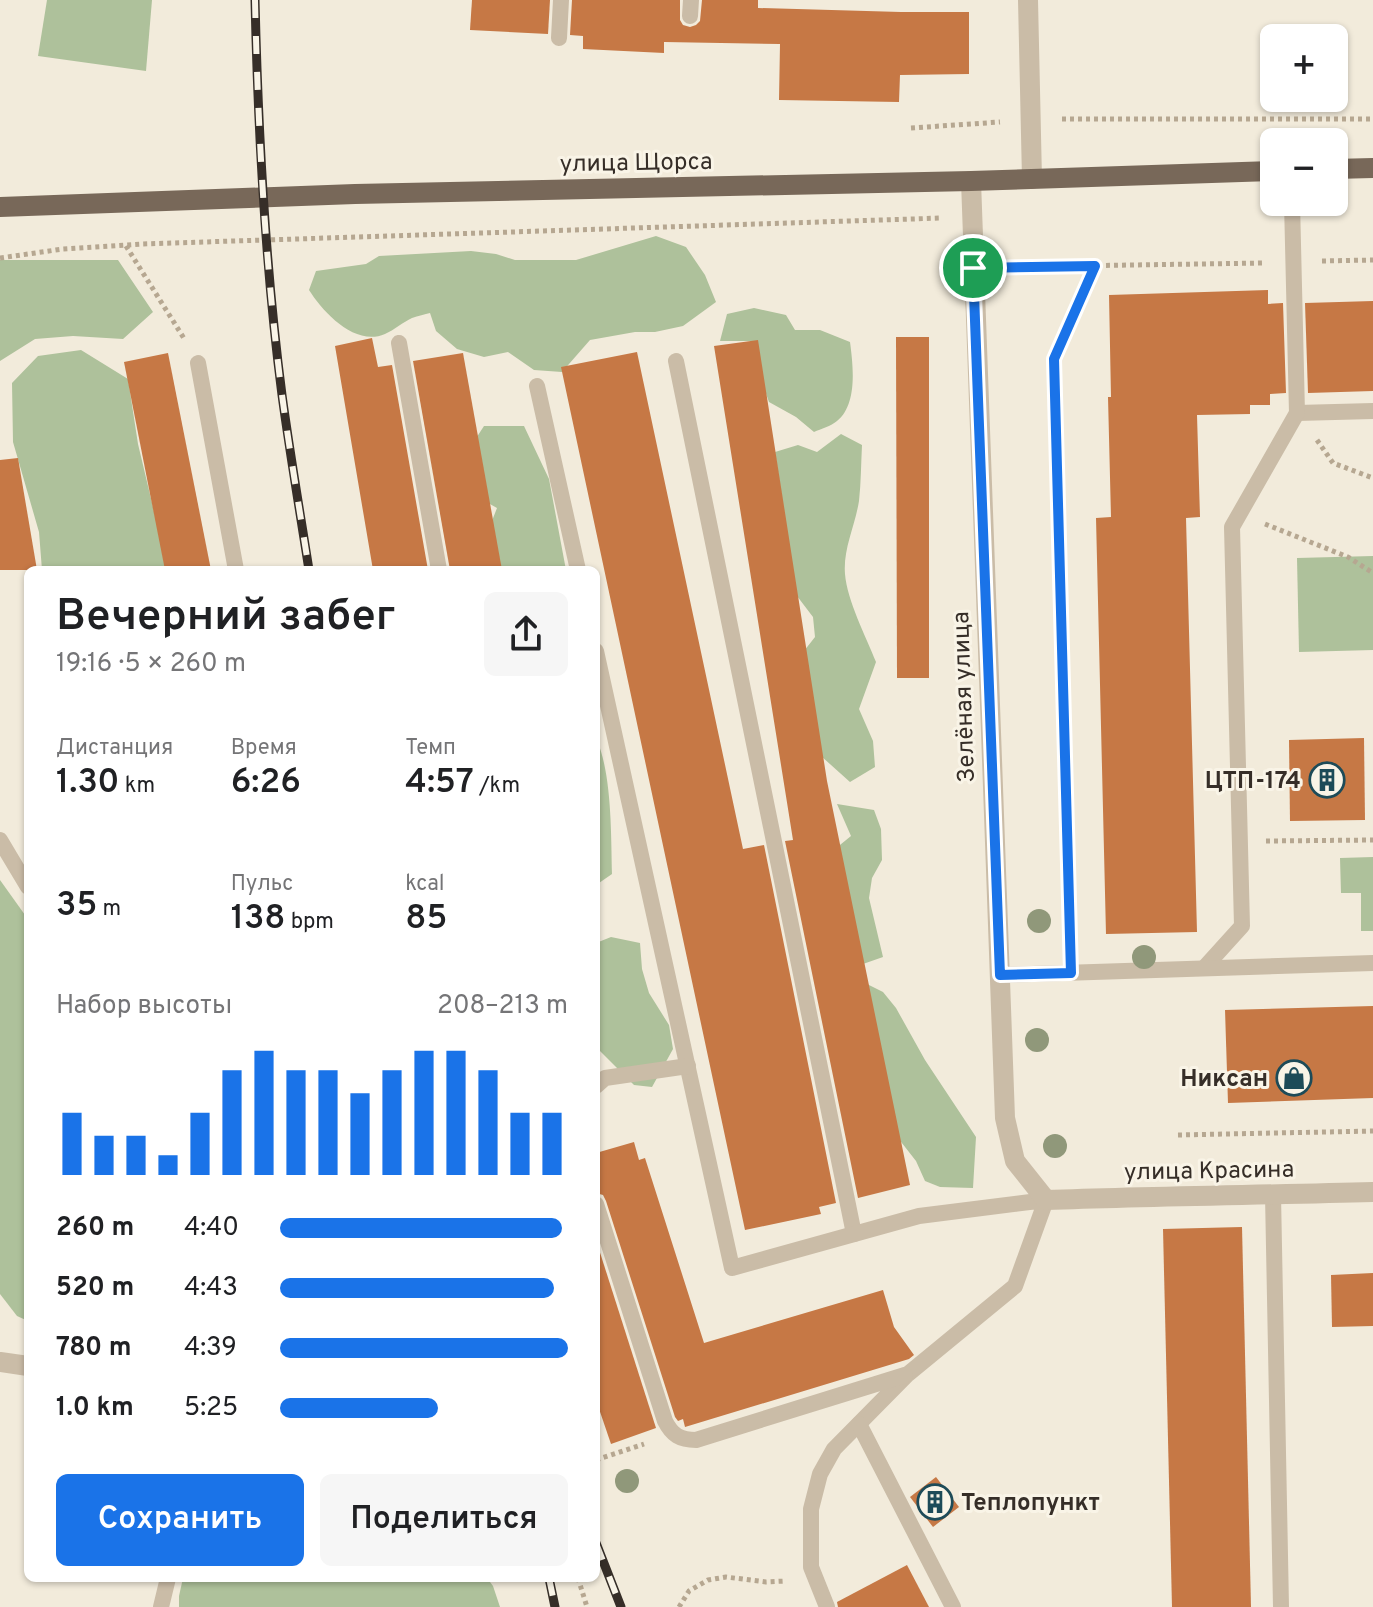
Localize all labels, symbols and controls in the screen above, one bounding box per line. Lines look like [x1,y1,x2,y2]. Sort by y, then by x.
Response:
map controls [1260,24,1348,216]
button: + [1260,24,1348,112]
button: − [1260,128,1348,216]
street label: улица Щорса [559,148,713,180]
pin [939,234,1007,302]
icon: arrive [951,246,995,290]
text: Вечерний забег [56,590,395,646]
button: share [484,592,568,676]
street label: Зелёная улица [947,611,983,783]
text: 19:16 · 5 × 260 m [56,648,246,681]
text: Дистанция [56,735,173,762]
text: Время [231,735,297,762]
text: Темп [405,735,456,762]
building icon: ЦТП-174 [1308,761,1346,799]
text: 1.30 [56,762,120,805]
text: 6:26 [231,762,301,805]
text: 4:57 [405,762,474,805]
place label: ЦТП-174 [1205,767,1301,797]
text: km [120,773,155,800]
text: /km [474,773,520,800]
text: Пульс [231,871,293,898]
text: kcal [405,871,444,898]
text: 35 [56,885,97,928]
text: m [97,896,121,923]
text: 138 [231,898,286,941]
text: 85 [405,898,447,941]
text: bpm [286,909,334,936]
text: Набор высоты [56,990,232,1023]
text: 208–213 m [437,990,568,1023]
shop icon: Никсан [1275,1059,1313,1097]
place label: Никсан [1180,1065,1268,1095]
street label: улица Красина [1124,1156,1294,1188]
text: 260 m [56,1212,134,1245]
text: 4:40 [184,1212,239,1245]
text: 520 m [56,1272,134,1305]
text: 4:43 [184,1272,238,1305]
text: 780 m [56,1332,132,1365]
text: 4:39 [184,1332,237,1365]
text: 1.0 km [56,1392,134,1425]
text: 5:25 [184,1392,238,1425]
button: Сохранить [56,1474,304,1566]
button: Поделиться [320,1474,568,1566]
building icon: Теплопункт [916,1483,954,1521]
place label: Теплопункт [961,1489,1100,1519]

